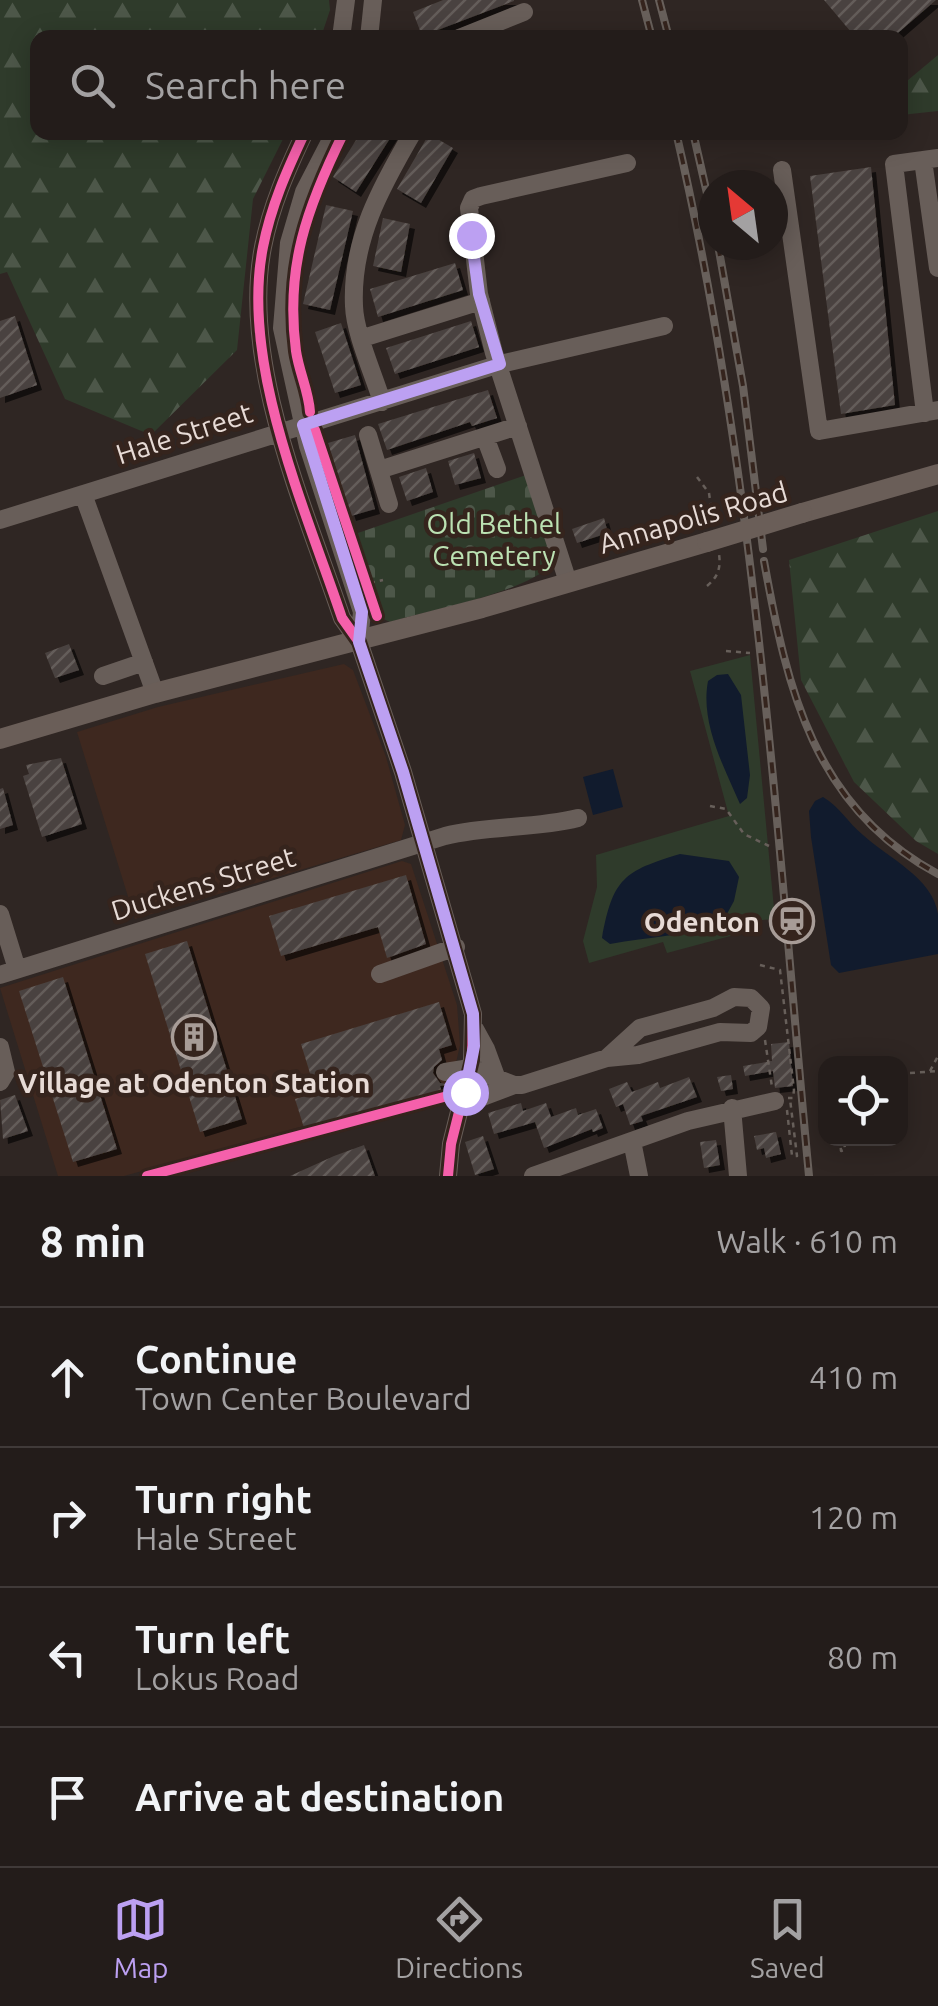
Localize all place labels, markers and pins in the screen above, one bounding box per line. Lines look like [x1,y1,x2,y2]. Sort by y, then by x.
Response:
station icon: Odenton [769,898,815,944]
place label: Odenton [644,906,760,937]
building icon: Village at Odenton Station [171,1014,217,1060]
place label: Village at Odenton Station [18,1067,370,1098]

